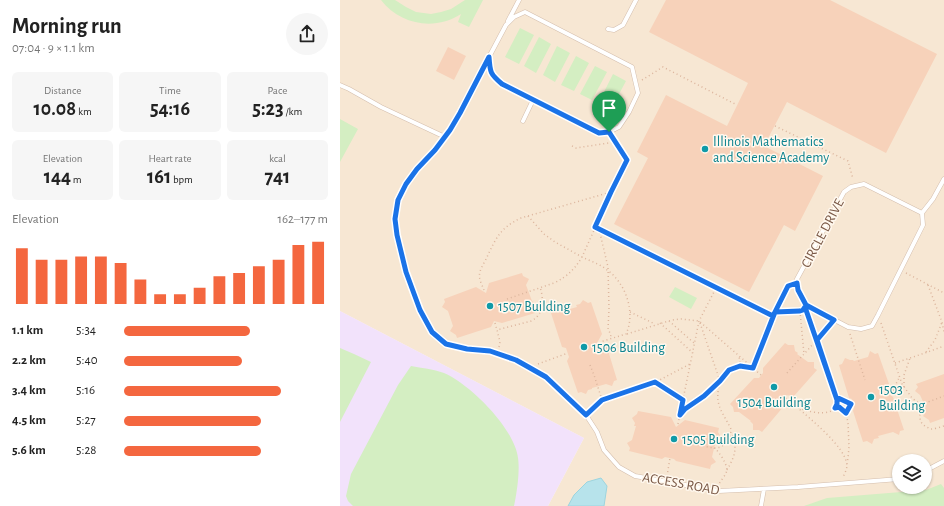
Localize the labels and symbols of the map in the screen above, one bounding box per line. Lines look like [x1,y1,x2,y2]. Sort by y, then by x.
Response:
pin [592,91,626,132]
place label: Illinois Mathematics and Science Academy [713,135,829,165]
marker: Illinois Mathematics and Science Academy [700,144,710,154]
street label: CIRCLE DRIVE [799,196,847,270]
place label: 1507 Building [498,300,571,314]
marker: 1507 Building [485,301,495,311]
place label: 1506 Building [592,341,665,355]
marker: 1506 Building [579,342,589,352]
marker: 1504 Building [769,382,779,392]
place label: 1503 Building [879,383,925,413]
marker: 1503 Building [866,392,876,402]
place label: 1504 Building [737,396,811,410]
place label: 1505 Building [682,433,755,447]
marker: 1505 Building [669,434,679,444]
street label: ACCESS ROAD [641,470,721,498]

